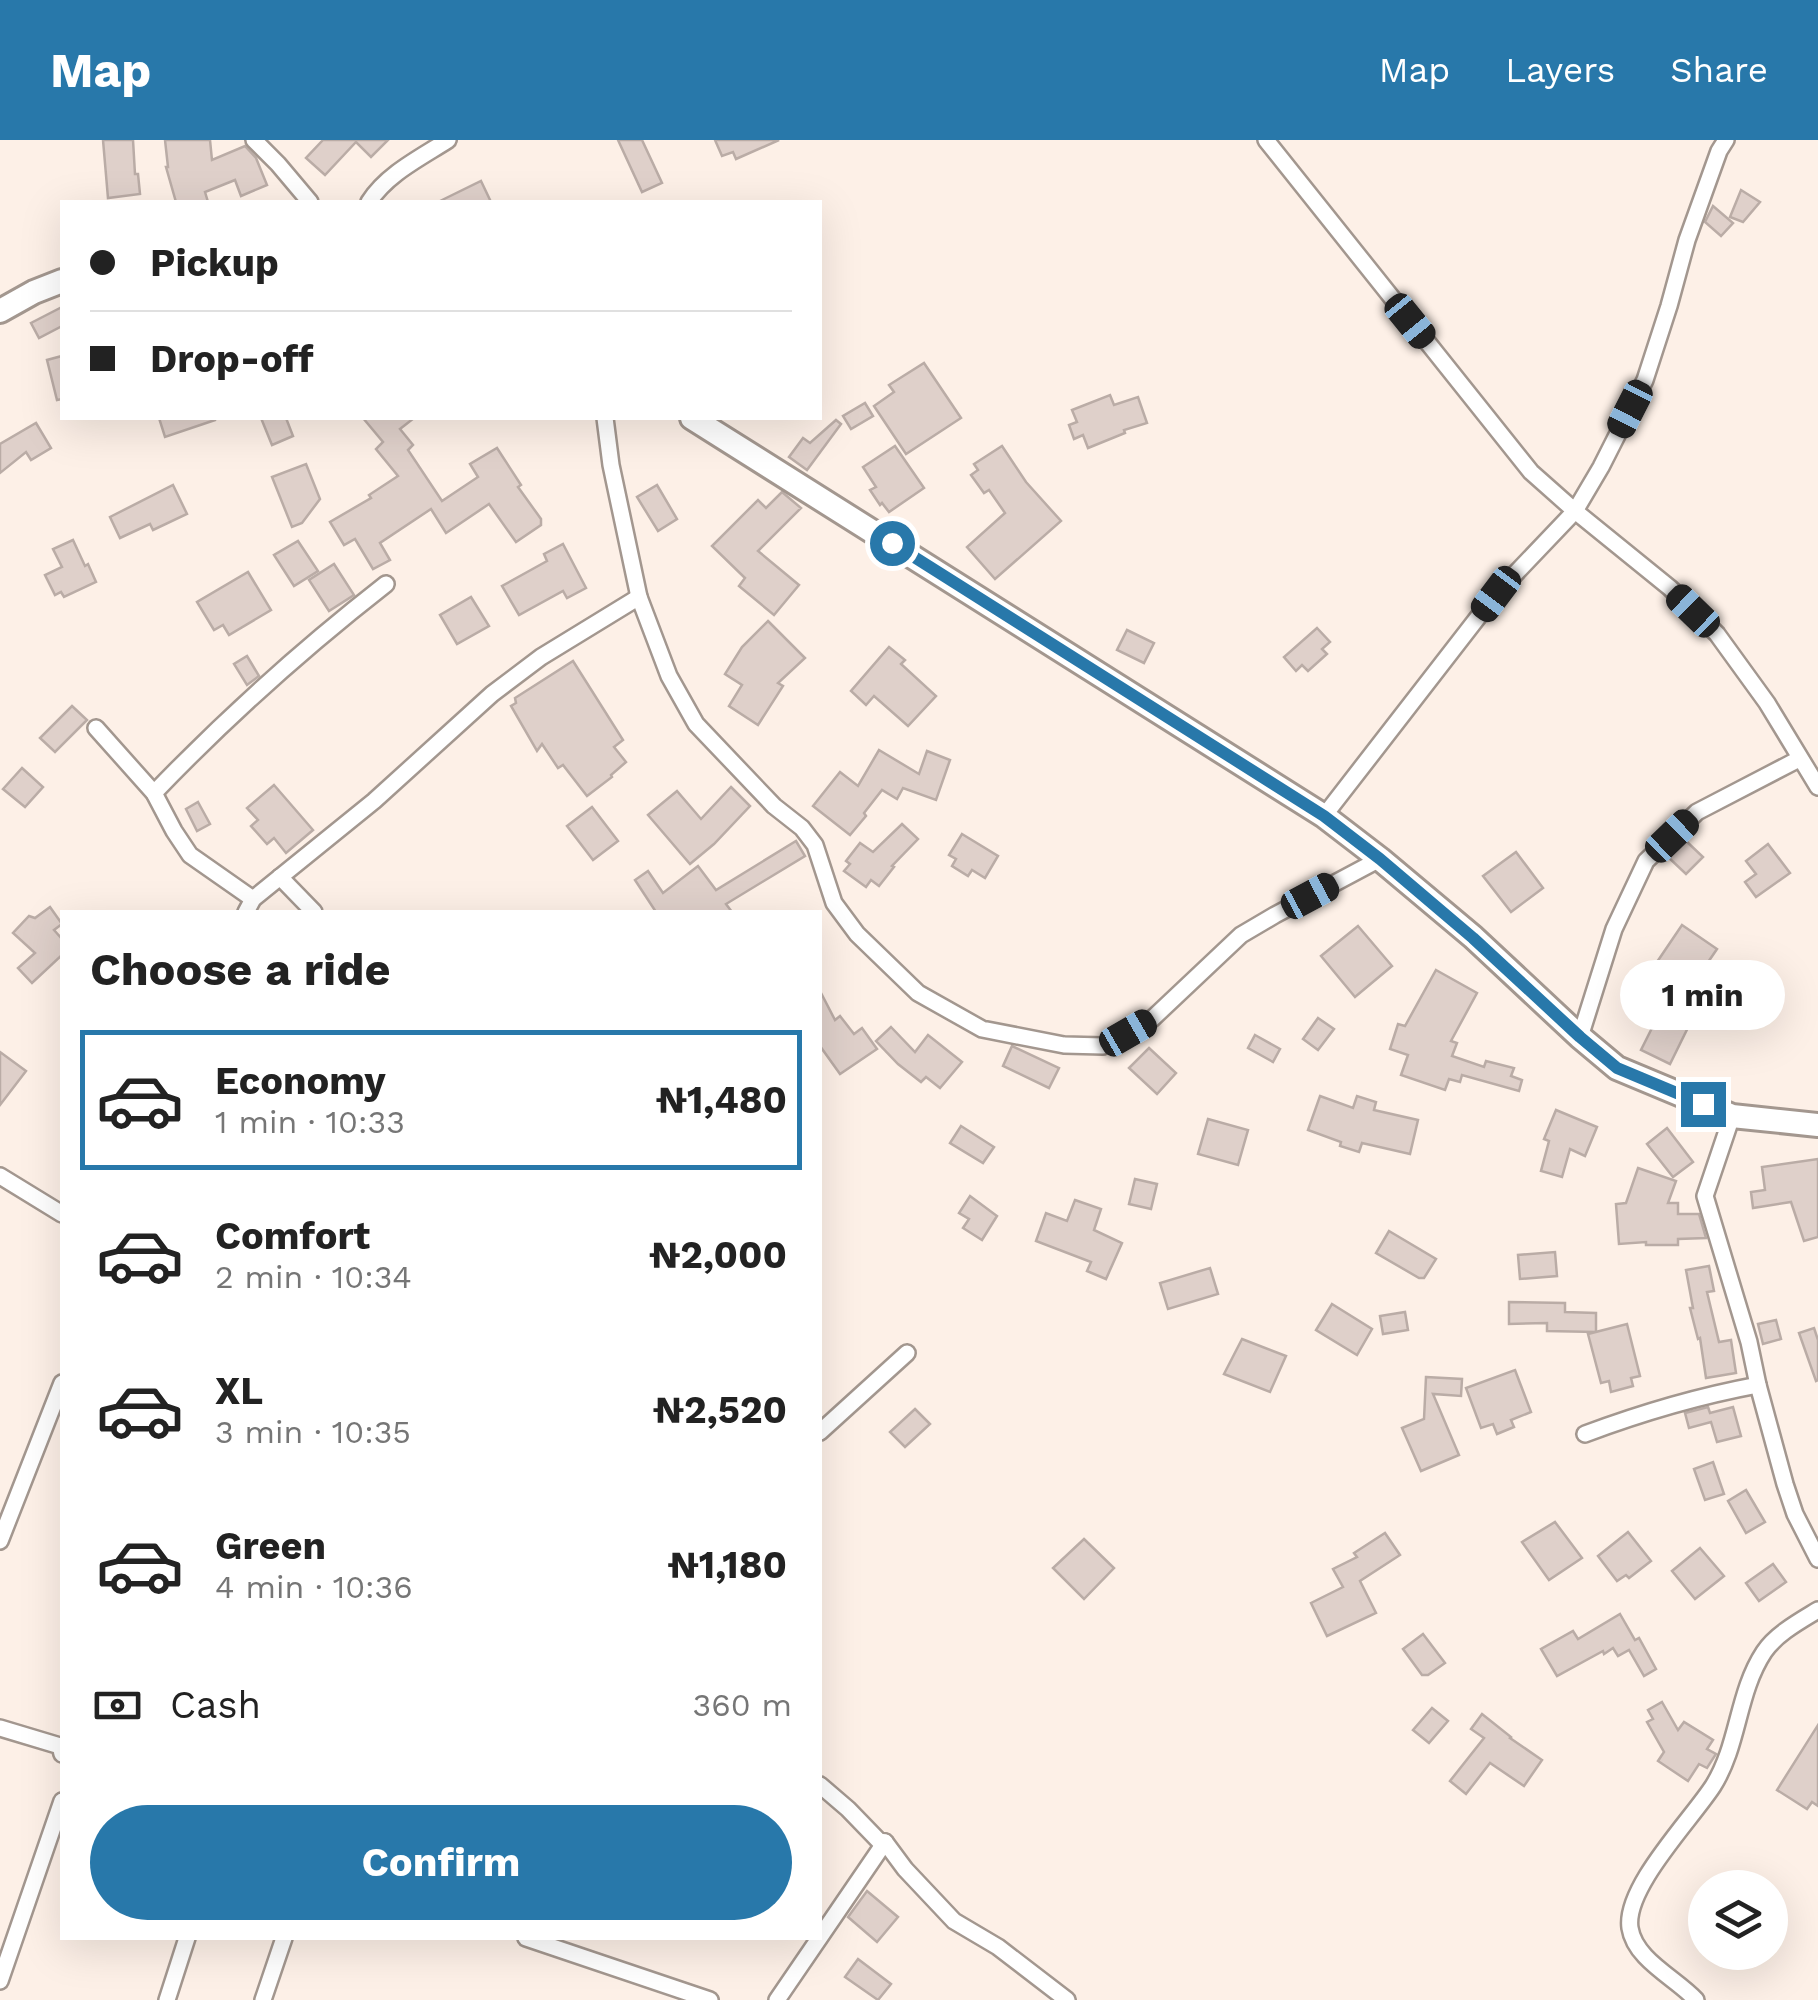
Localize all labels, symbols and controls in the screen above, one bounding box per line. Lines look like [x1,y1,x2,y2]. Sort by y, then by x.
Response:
text: Map [50,42,151,99]
text: Map [1379,49,1450,91]
text: Layers [1505,49,1615,91]
text: Share [1670,49,1768,91]
text: Pickup [150,241,279,285]
car [1379,288,1441,354]
text: Drop-off [150,337,314,381]
car [1603,375,1657,443]
route start [870,521,915,566]
car [1466,561,1526,627]
car [1661,579,1725,643]
car [1640,804,1704,868]
car [1276,869,1344,923]
text: Choose a ride [90,943,390,996]
callout: 1 min [1620,959,1786,1029]
text: 1 min [1661,976,1744,1014]
car [1095,1005,1161,1061]
icon: car [95,1055,185,1145]
text: Economy [215,1059,386,1103]
text: ₦1,480 [656,1078,787,1122]
route end [1681,1082,1726,1127]
text: 1 min · 10:33 [215,1103,405,1141]
icon: car [95,1210,185,1300]
text: Comfort [215,1214,370,1258]
text: ₦2,000 [649,1233,787,1277]
text: 2 min · 10:34 [215,1258,412,1296]
icon: car [95,1365,185,1455]
text: XL [215,1369,263,1413]
text: ₦2,520 [653,1388,787,1432]
text: 3 min · 10:35 [215,1413,411,1451]
icon: car [95,1520,185,1610]
text: Green [215,1524,326,1568]
text: ₦1,180 [667,1543,787,1587]
text: 4 min · 10:36 [215,1568,413,1606]
icon: cash [90,1678,145,1733]
text: Cash [170,1683,261,1727]
text: 360 m [693,1686,792,1724]
button: Confirm [90,1805,792,1920]
map controls [1688,1870,1788,1970]
button: layers [1688,1870,1788,1970]

